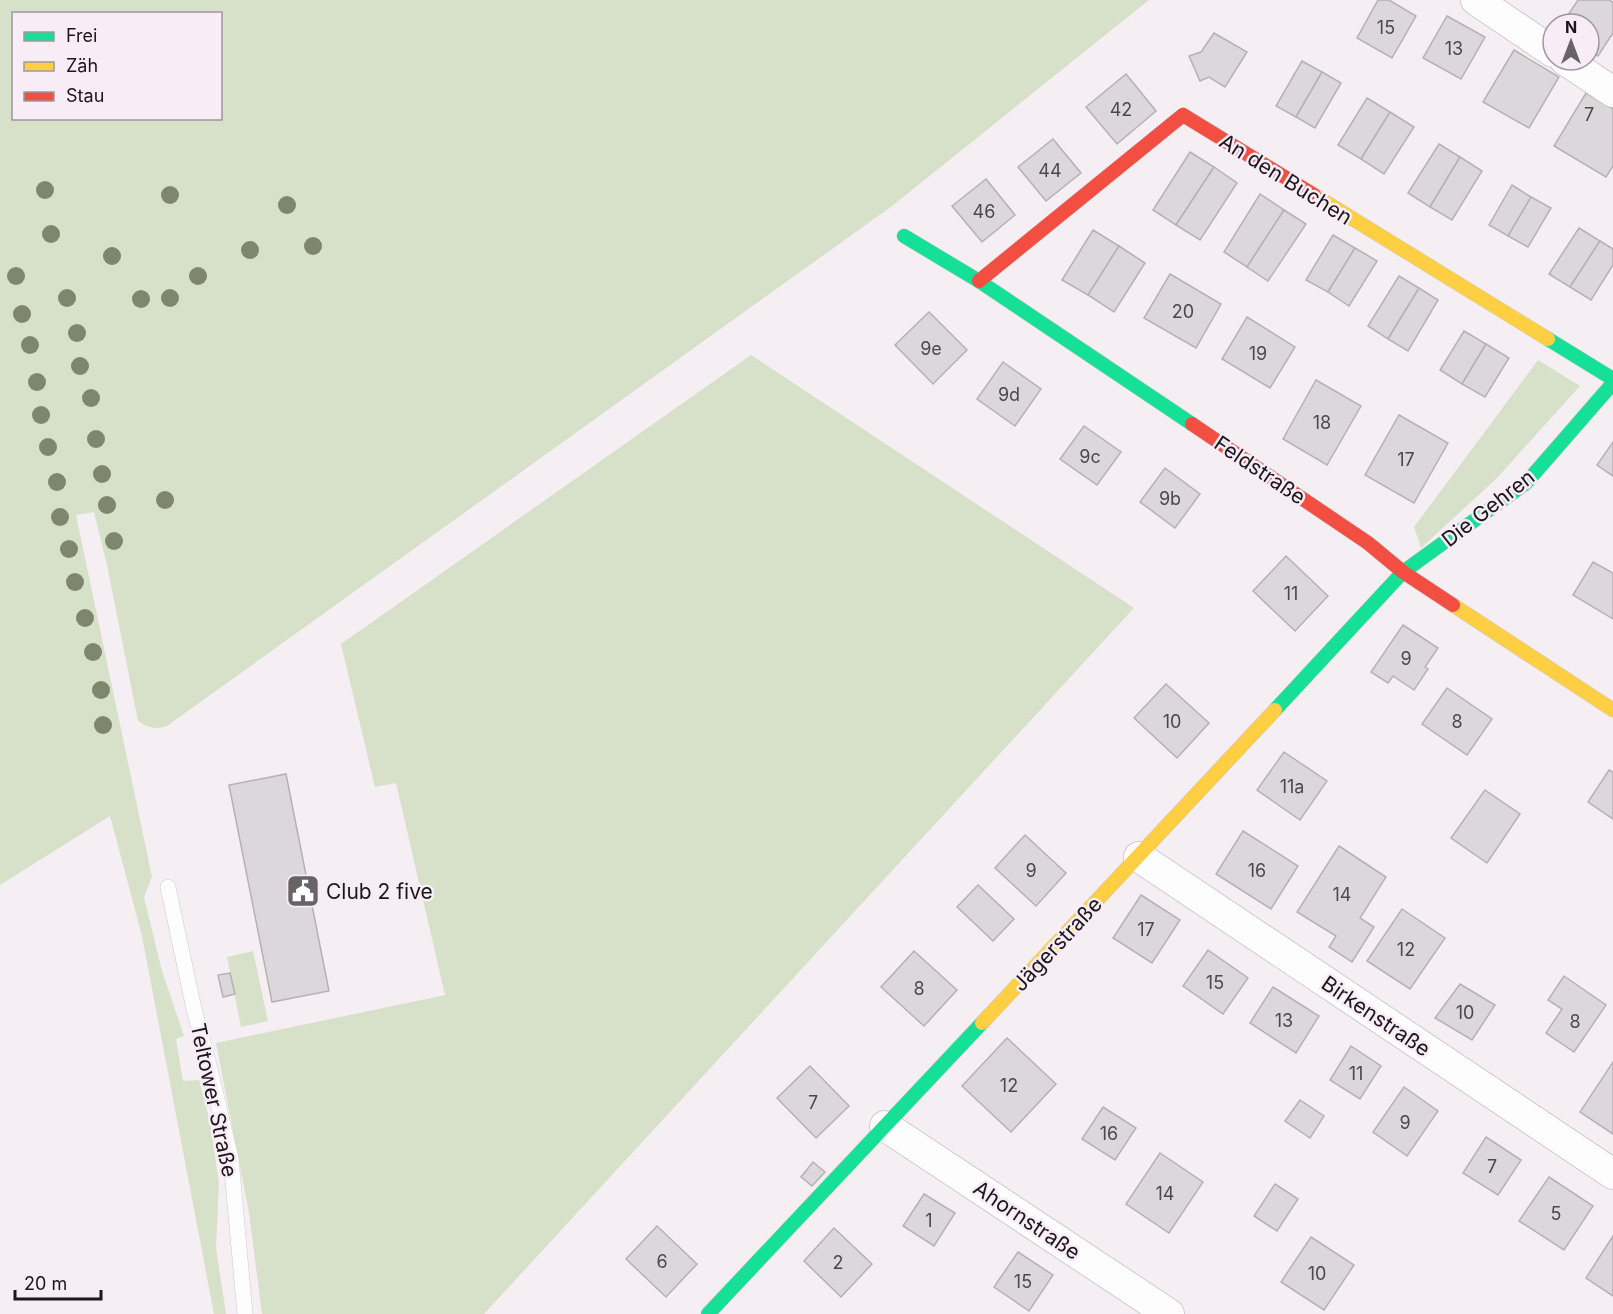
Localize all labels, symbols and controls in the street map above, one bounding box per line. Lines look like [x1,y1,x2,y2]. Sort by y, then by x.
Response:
legend [12,12,222,120]
north arrow [1541,12,1601,72]
house number: 15 [1377,17,1395,38]
text: N [1565,17,1577,37]
text: Frei [66,25,97,46]
house number: 13 [1445,38,1463,59]
text: Zäh [66,55,98,76]
text: Stau [66,85,104,106]
house number: 42 [1110,99,1132,120]
house number: 7 [1584,104,1594,125]
street label: An den Buchen [1215,128,1357,230]
house number: 44 [1038,160,1062,181]
house number: 46 [973,201,995,222]
house number: 20 [1172,301,1194,322]
house number: 9e [920,338,942,359]
house number: 19 [1249,343,1267,364]
house number: 9d [998,384,1020,405]
house number: 18 [1313,412,1331,433]
street label: Feldstraße [1210,430,1310,510]
house number: 9c [1079,446,1101,467]
house number: 17 [1397,449,1415,470]
street label: Die Gehren [1437,464,1539,552]
house number: 9b [1159,488,1181,509]
house number: 11 [1284,583,1298,604]
house number: 9 [1400,648,1412,669]
house number: 10 [1163,711,1181,732]
house number: 8 [1451,711,1463,732]
house number: 11a [1280,776,1304,797]
house number: 9 [1025,860,1037,881]
house number: 16 [1248,860,1266,881]
public building icon: Club 2 five [285,873,321,909]
place label: Club 2 five [326,879,433,904]
house number: 14 [1333,884,1351,905]
street label: Jägerstraße [1007,892,1107,996]
house number: 17 [1137,919,1155,940]
house number: 12 [1397,939,1415,960]
street label: Birkenstraße [1317,971,1435,1061]
house number: 15 [1206,972,1224,993]
house number: 8 [913,978,925,999]
house number: 10 [1456,1002,1474,1023]
house number: 13 [1275,1010,1293,1031]
house number: 8 [1569,1011,1581,1032]
street label: Teltower Straße [186,1021,242,1179]
house number: 11 [1349,1063,1363,1084]
house number: 12 [1000,1075,1018,1096]
house number: 7 [808,1092,818,1113]
house number: 9 [1399,1112,1411,1133]
house number: 16 [1100,1123,1118,1144]
house number: 7 [1487,1156,1497,1177]
street label: Ahornstraße [969,1175,1085,1265]
house number: 14 [1156,1183,1174,1204]
house number: 5 [1551,1203,1561,1224]
house number: 1 [925,1210,933,1231]
house number: 6 [656,1251,668,1272]
house number: 2 [833,1252,843,1273]
scale bar [15,1263,100,1301]
house number: 10 [1308,1263,1326,1284]
house number: 15 [1014,1271,1032,1292]
text: 20 m [24,1273,67,1294]

